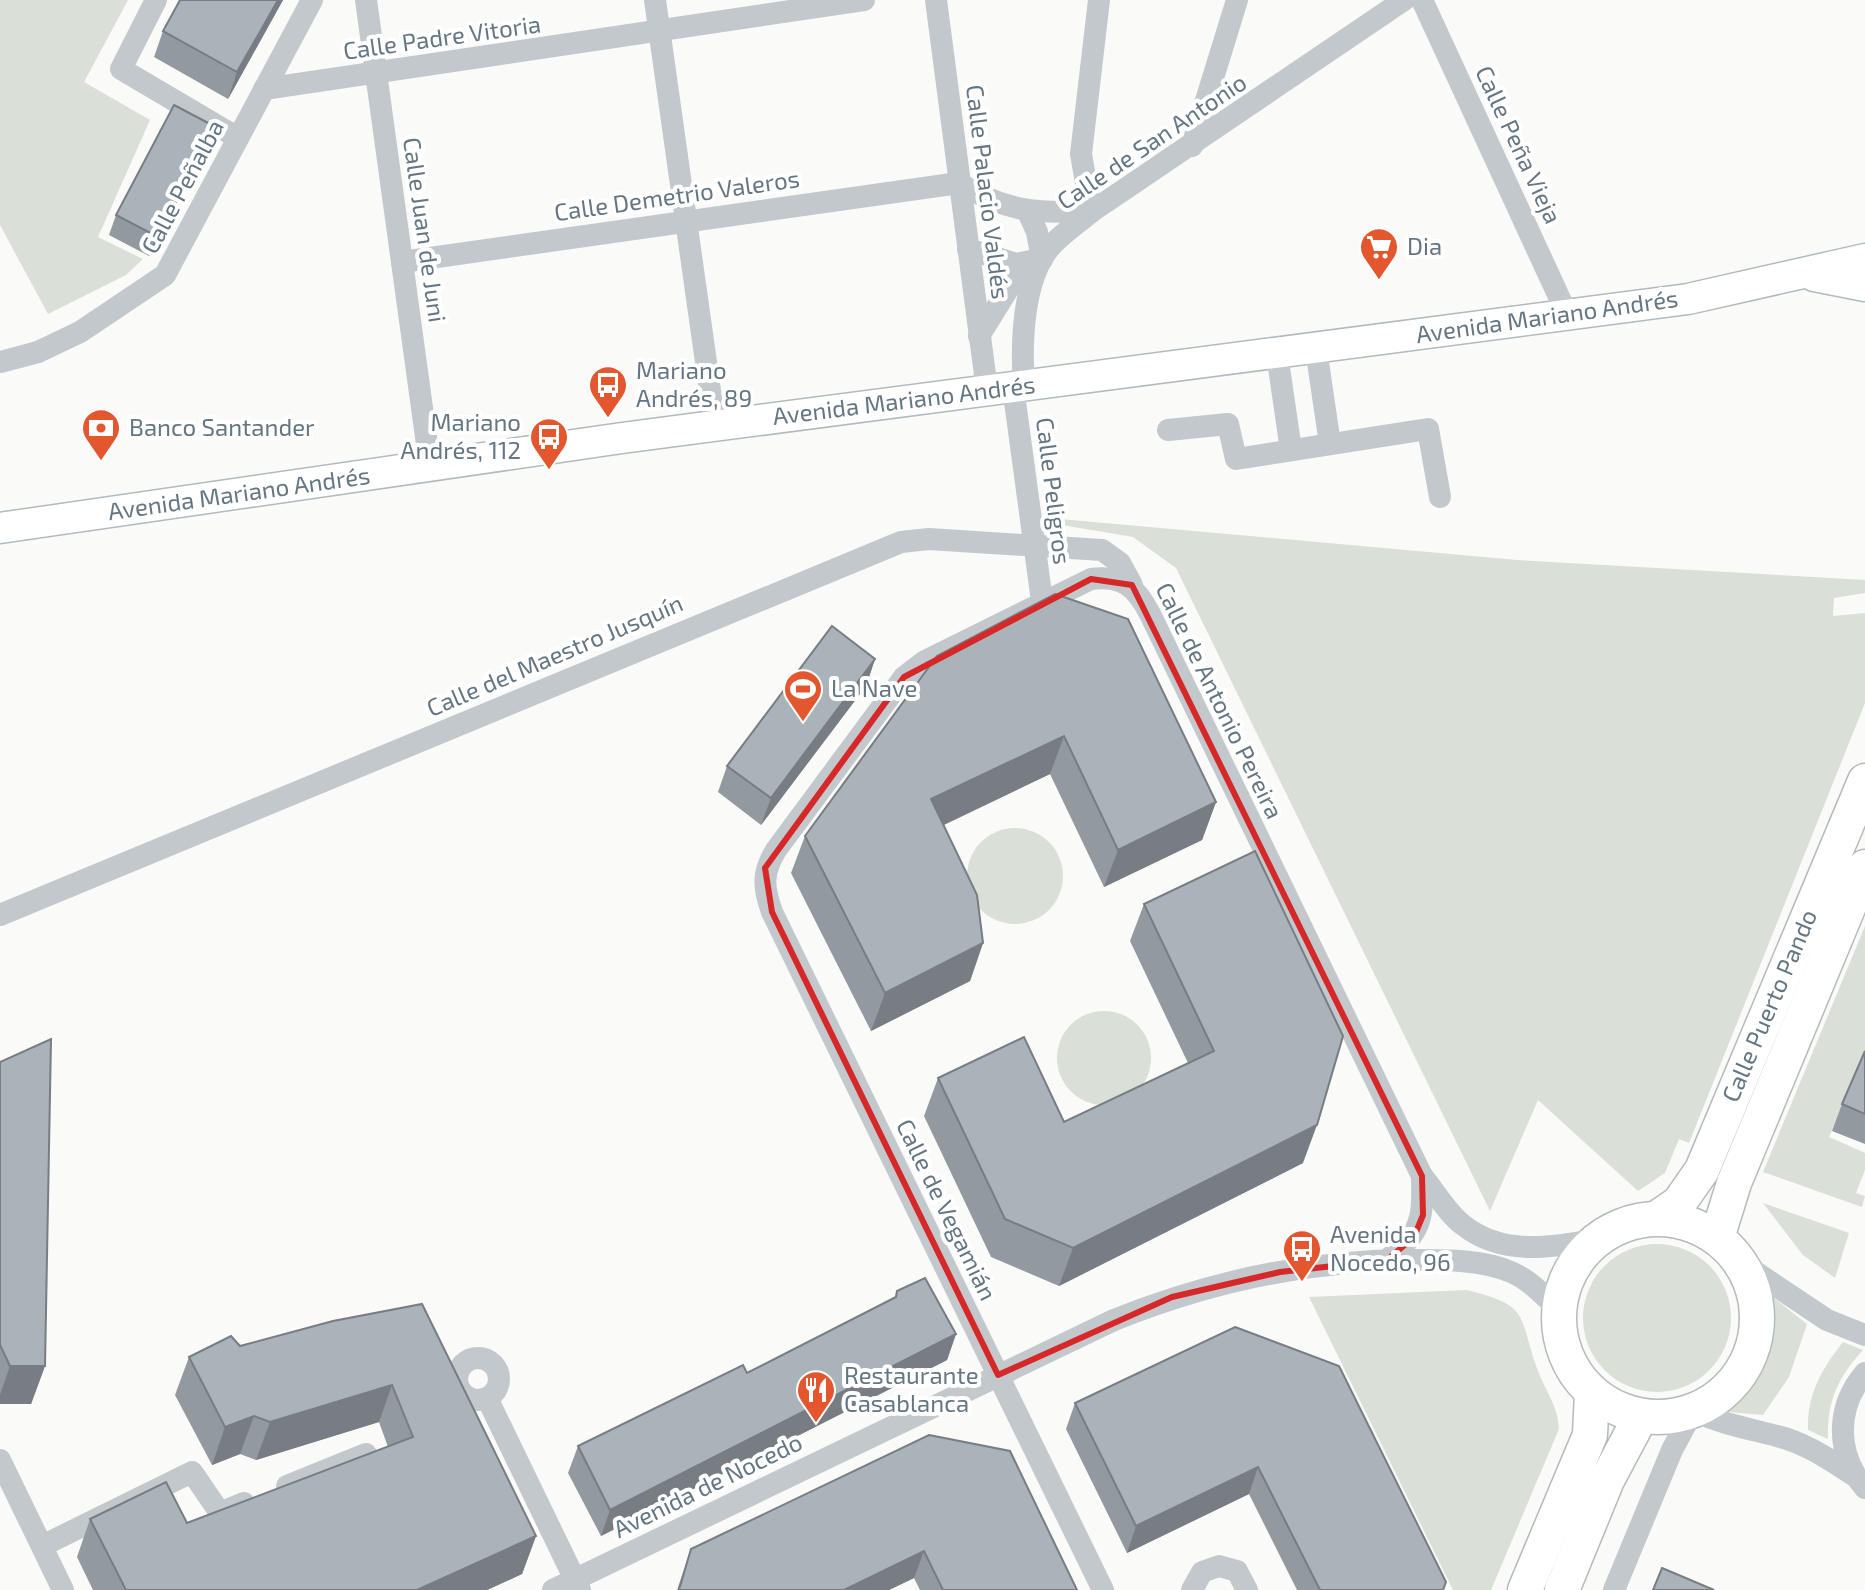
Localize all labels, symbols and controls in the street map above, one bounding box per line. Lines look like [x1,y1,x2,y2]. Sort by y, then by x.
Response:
street label: Calle Padre Vitoria [341,8,543,65]
street label: Calle Peña Vieja [1470,61,1569,228]
street label: Calle de San Antonio [1051,67,1251,215]
street label: Calle Palacio Valdés [961,83,1016,301]
street label: Calle Peñalba [134,114,229,258]
street label: Calle Juan de Juni [398,135,453,324]
street label: Calle Demetrio Valeros [552,163,801,226]
supermarket icon: Dia [1358,226,1400,281]
place label: Dia [1407,231,1442,260]
street label: Avenida Mariano Andrés [1414,283,1680,348]
place label: Mariano Andrés, 89 [636,355,752,412]
bus stop icon: Mariano Andrés, 89 [587,364,629,419]
street label: Avenida Mariano Andrés [771,369,1037,430]
bank icon: Banco Santander [80,407,122,462]
place label: Mariano Andrés, 112 [401,407,521,464]
place label: Banco Santander [129,412,315,441]
bus stop icon: Mariano Andrés, 112 [528,416,570,471]
street label: Calle Peligros [1031,416,1078,566]
street label: Avenida Mariano Andrés [106,460,372,525]
street label: Calle de Antonio Pereira [1151,578,1290,823]
street label: Calle del Maestro Jusquín [422,587,687,722]
sports icon: La Nave [782,668,824,723]
place label: La Nave [831,673,917,702]
street label: Calle Puerto Pando [1715,905,1822,1106]
street label: Calle de Vegamián [891,1114,1004,1305]
place label: Avenida Nocedo, 96 [1330,1219,1451,1276]
bus stop icon: Avenida Nocedo, 96 [1281,1228,1323,1283]
place label: Restaurante Casablanca [844,1360,979,1417]
restaurant icon: Restaurante Casablanca [795,1369,837,1424]
street label: Avenida de Nocedo [608,1426,806,1543]

